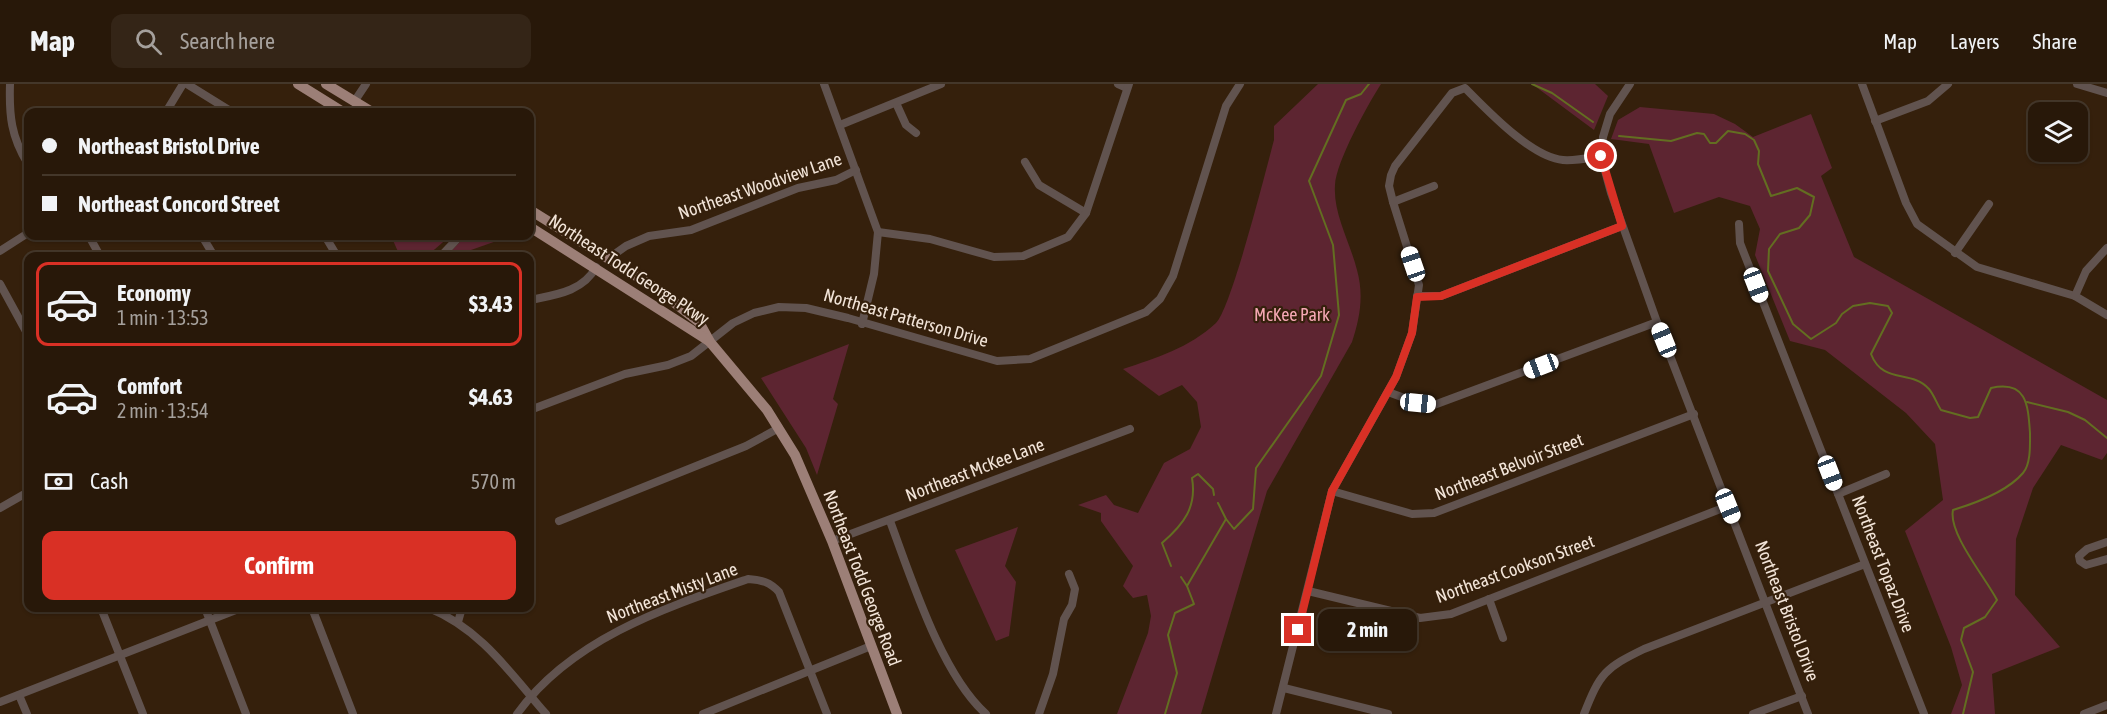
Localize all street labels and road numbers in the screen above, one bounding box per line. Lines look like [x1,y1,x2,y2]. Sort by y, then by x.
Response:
street label: Northeast Woodview Lane [675,148,844,223]
street label: Northeast Todd George Pkwy [545,210,714,329]
street label: Northeast Patterson Drive [821,284,991,351]
street label: Northeast Belvoir Street [1432,429,1586,504]
street label: Northeast McKee Lane [903,433,1047,506]
street label: Northeast Todd George Road [819,487,906,669]
street label: Northeast Topaz Drive [1848,492,1919,635]
street label: Northeast Cookson Street [1433,530,1597,607]
street label: Northeast Bristol Drive [1751,538,1824,684]
street label: Northeast Misty Lane [603,558,740,627]

